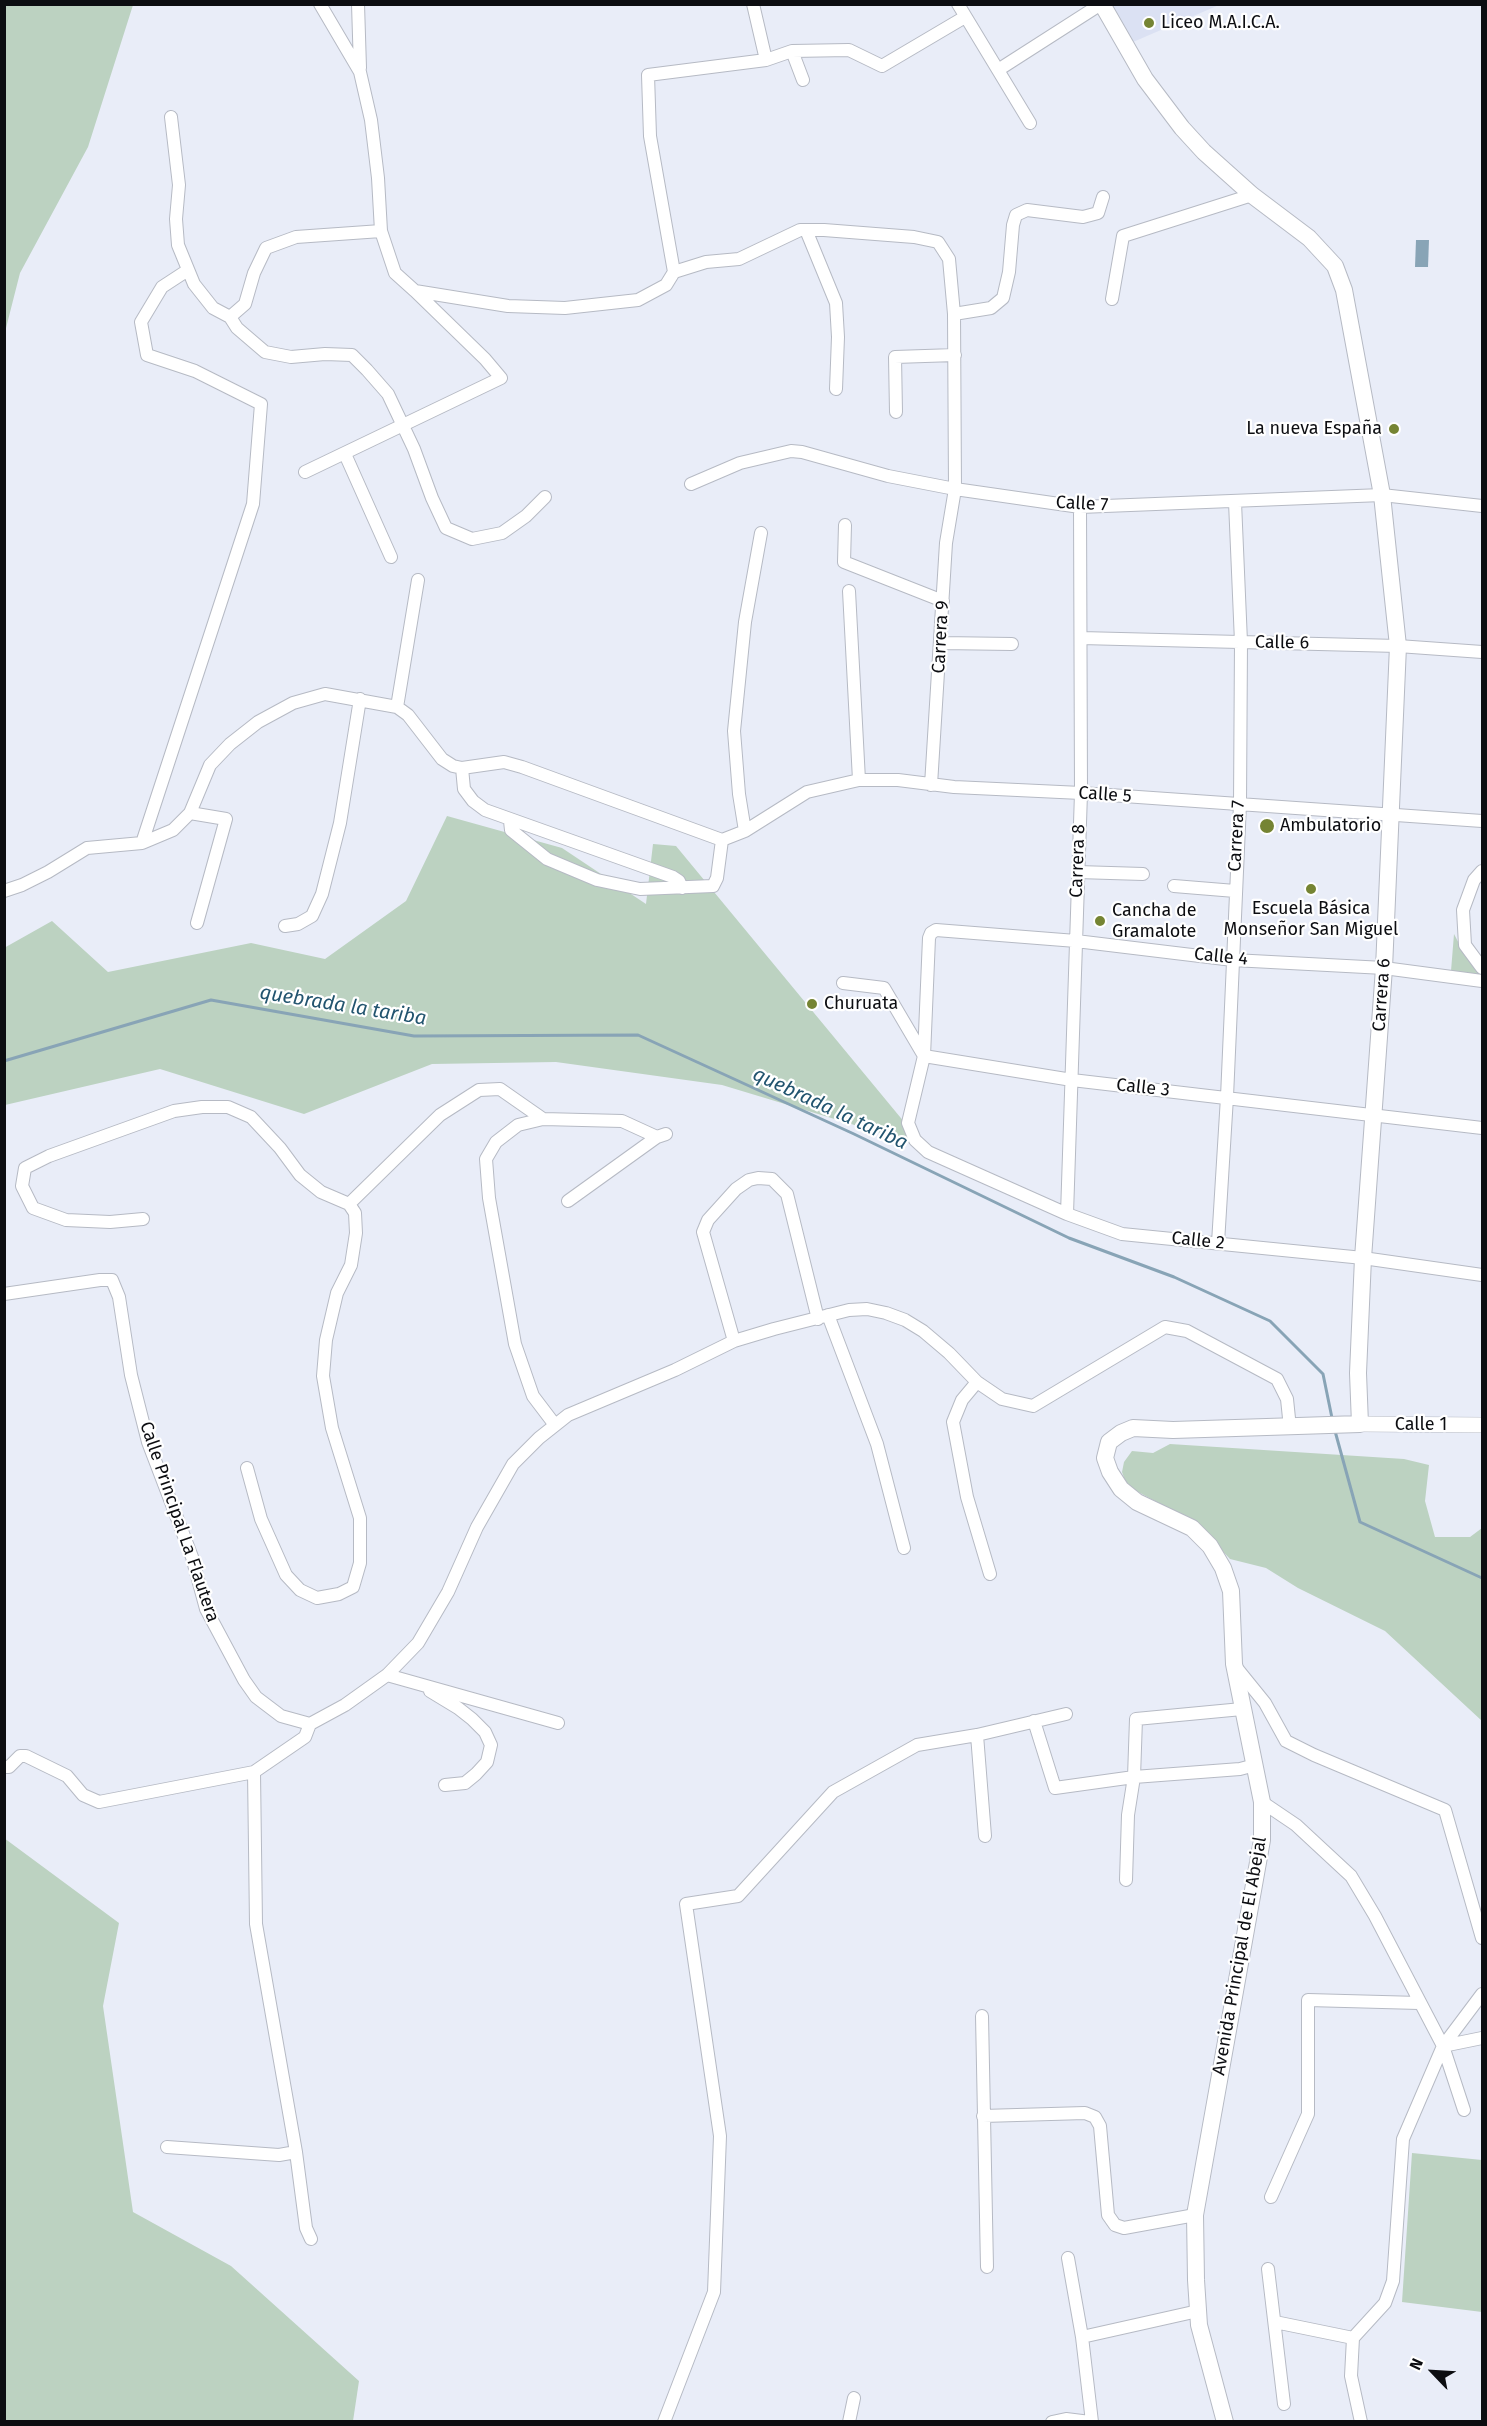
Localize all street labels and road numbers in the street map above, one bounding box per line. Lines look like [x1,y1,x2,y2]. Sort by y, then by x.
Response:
street label: Calle 7 [1055,492,1109,516]
street label: Carrera 9 [928,600,954,674]
street label: Calle 6 [1255,632,1309,654]
street label: Calle 5 [1078,782,1132,808]
street label: Carrera 7 [1224,800,1250,872]
street label: Carrera 8 [1066,824,1090,898]
street label: Calle 4 [1193,943,1249,971]
street label: Carrera 6 [1369,958,1395,1032]
street label: Calle 3 [1115,1074,1171,1102]
street label: Calle 2 [1170,1227,1226,1255]
street label: Calle 1 [1395,1414,1447,1436]
street label: Calle Principal La Flautera [134,1419,224,1625]
street label: Avenida Principal de El Abejal [1208,1835,1272,2077]

